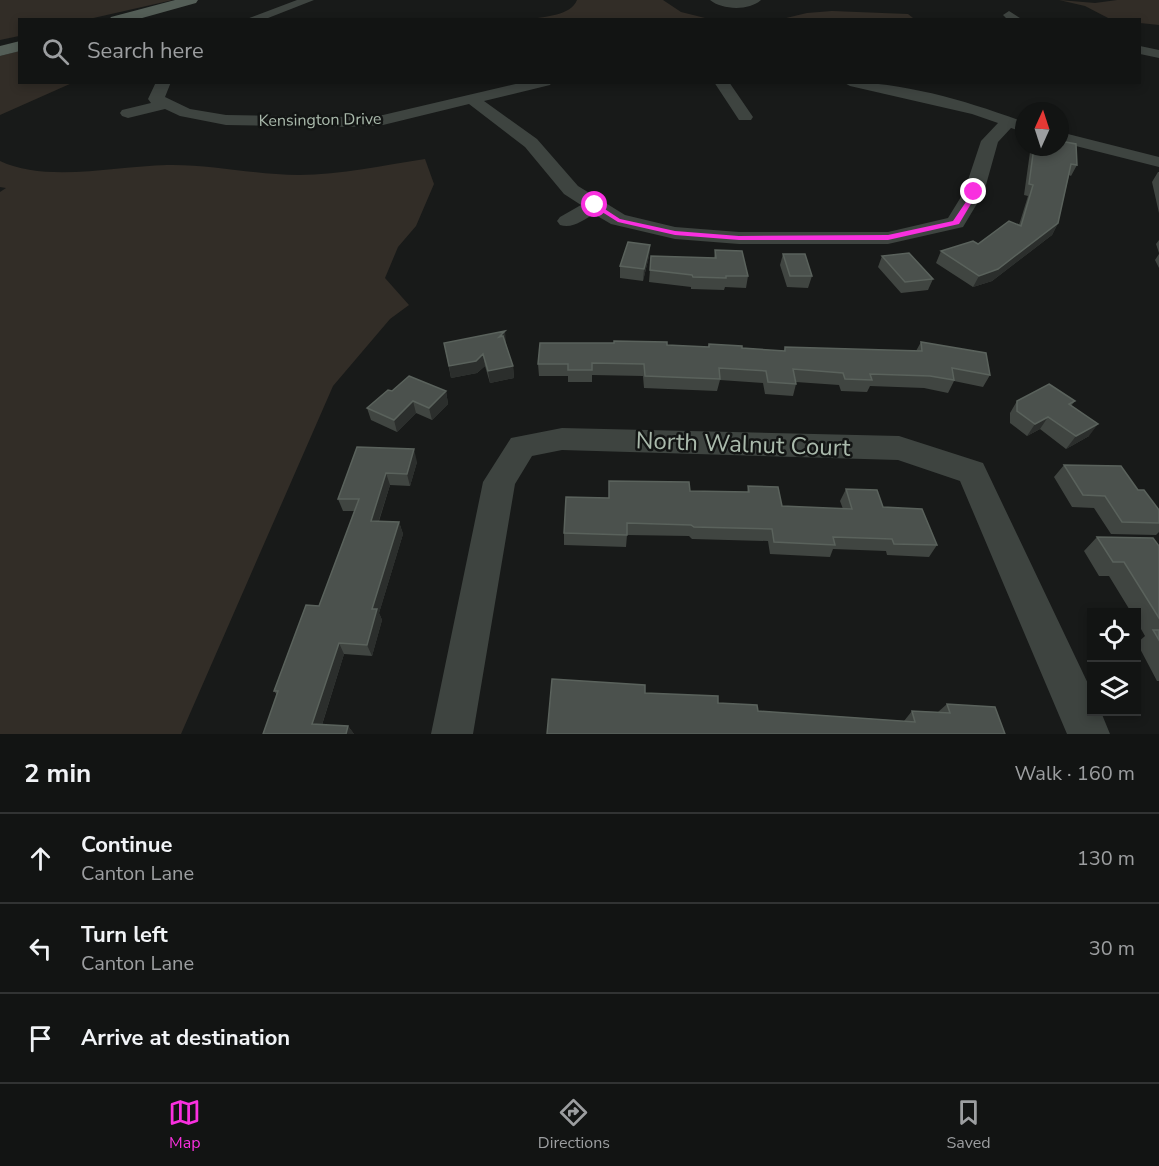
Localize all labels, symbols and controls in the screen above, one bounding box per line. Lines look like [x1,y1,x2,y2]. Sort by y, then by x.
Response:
search box [18,18,1141,84]
icon: search [39,35,72,68]
text: Search here [87,36,204,66]
north arrow [1015,102,1069,156]
street label: Kensington Drive [258,108,382,132]
route end [960,178,986,204]
route start [581,191,607,217]
street label: North Walnut Court [635,424,851,464]
map controls [1087,608,1141,716]
button: locate [1087,608,1141,662]
button: layers [1087,662,1141,716]
text: 2 min [24,756,91,791]
text: Walk · 160 m [1015,760,1135,787]
text: Continue [81,830,172,860]
icon: ahead [24,842,57,875]
text: 130 m [1077,845,1135,872]
text: Canton Lane [81,860,194,887]
text: Turn left [81,920,168,950]
icon: left [24,932,57,965]
text: 30 m [1089,935,1135,962]
text: Canton Lane [81,950,194,977]
icon: arrive [24,1022,57,1055]
text: Arrive at destination [81,1023,290,1053]
tab: Map [168,1096,201,1154]
tab: Directions [538,1096,610,1154]
tab: Saved [947,1096,991,1154]

